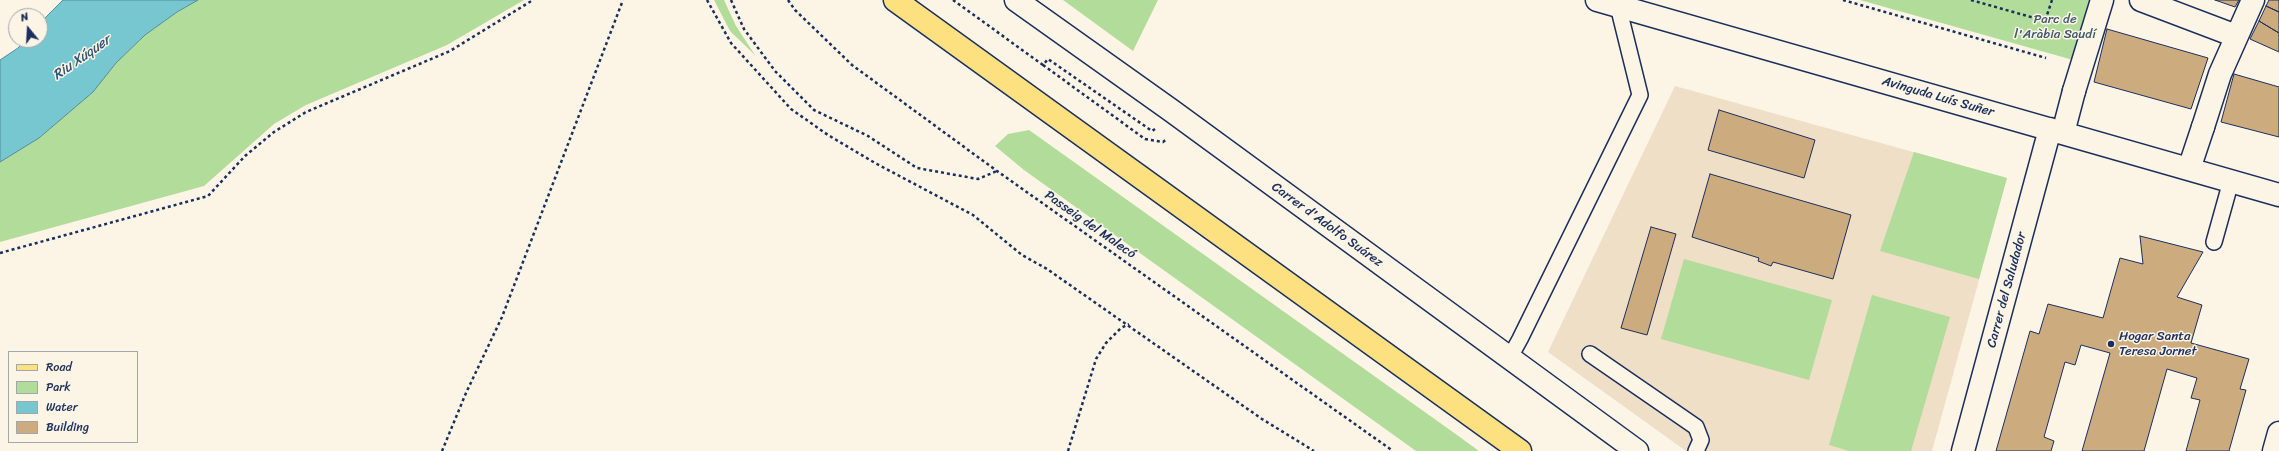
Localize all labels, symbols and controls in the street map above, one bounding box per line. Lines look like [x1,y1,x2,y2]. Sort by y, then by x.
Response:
text: N [18,7,31,27]
north arrow [8,8,48,48]
park label: Parc de l'Aràbia Saudí [2014,12,2096,43]
water label: Riu Xúquer [50,32,114,84]
street label: Avinguda Luís Suñer [1880,74,1996,120]
street label: Carrer d'Adolfo Suárez [1268,179,1386,271]
street label: Passeig del Malecó [1041,188,1139,262]
street label: Carrer del Saludador [1984,231,2030,349]
place label: Hogar Santa Teresa Jornet [2119,329,2197,360]
marker: Hogar Santa Teresa Jornet [2106,339,2116,349]
legend [8,351,138,443]
text: Road [46,356,72,378]
text: Park [46,376,71,398]
text: Water [46,396,78,418]
text: Building [46,416,89,438]

